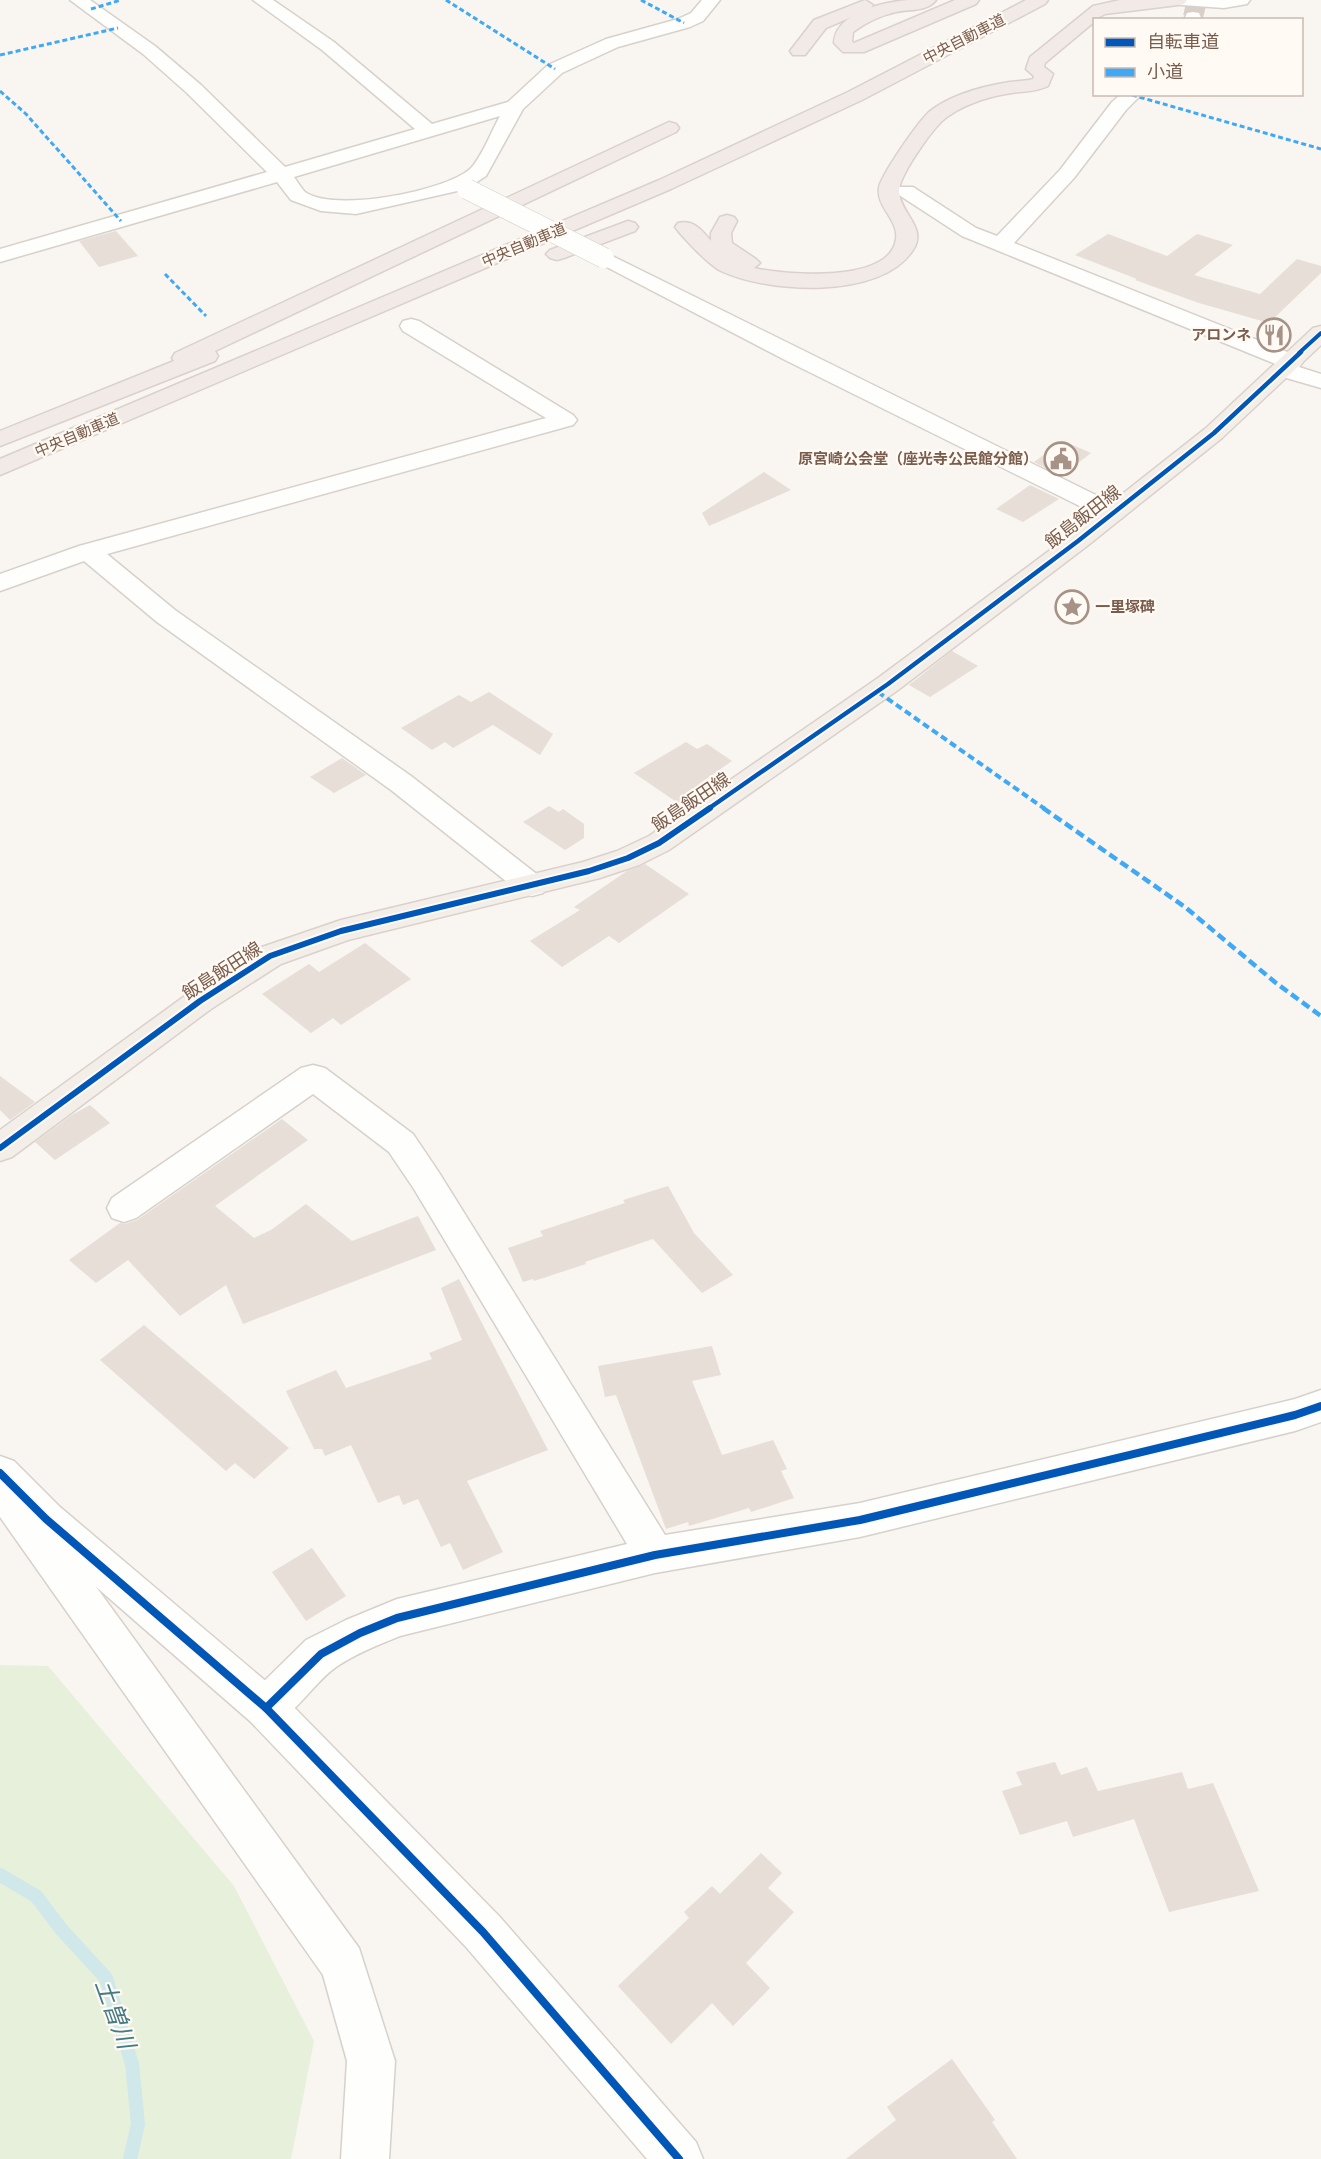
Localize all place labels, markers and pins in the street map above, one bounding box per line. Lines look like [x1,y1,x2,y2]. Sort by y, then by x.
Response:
restaurant icon: アロンネ [1256,317,1292,353]
place label: アロンネ [1191,325,1251,344]
public building icon: 原宮崎公会堂（座光寺公民館分館） [1043,441,1079,477]
place label: 原宮崎公会堂（座光寺公民館分館） [798,449,1038,468]
place icon: 一里塚碑 [1054,589,1090,625]
place label: 一里塚碑 [1095,597,1155,616]

